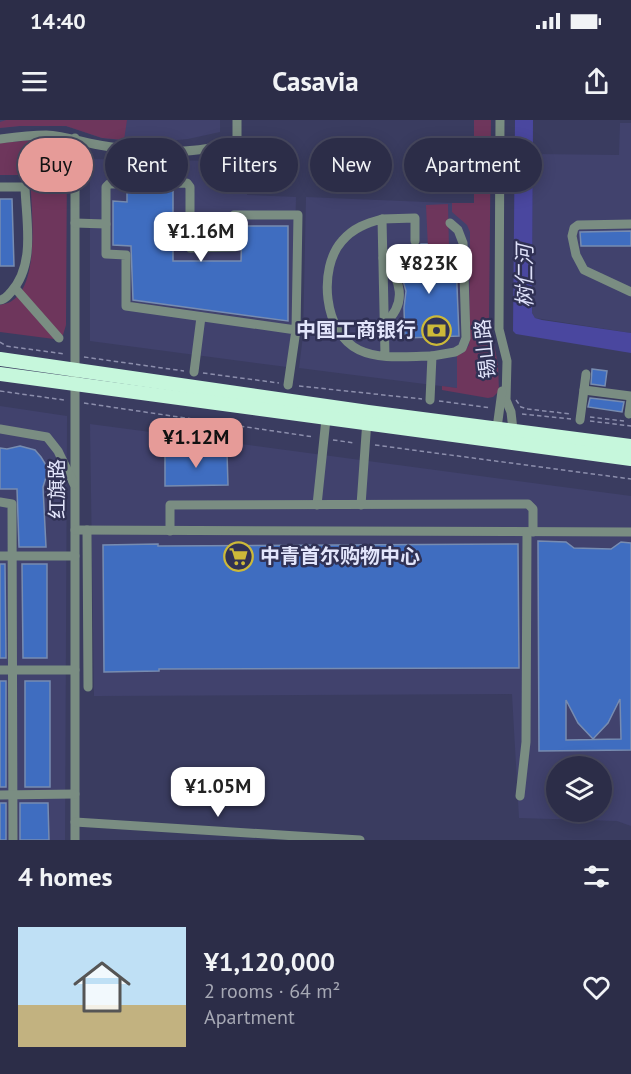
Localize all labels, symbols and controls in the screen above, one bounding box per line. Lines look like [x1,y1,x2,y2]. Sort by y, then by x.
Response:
text: 14:40 [30,7,86,35]
text: Casavia [272,64,359,98]
icon: menu [18,65,51,98]
icon: share [580,65,613,98]
chip: Buy [18,138,93,192]
chip: Rent [105,138,188,192]
chip: Filters [200,138,298,192]
chip: New [310,138,392,192]
chip: Apartment [404,138,542,192]
pin: ¥1.16M [152,212,250,263]
text: ¥1.16M [168,218,234,244]
water label: 树仁河 [511,241,538,308]
pin: ¥823K [387,244,471,295]
text: ¥823K [400,250,458,276]
bank icon: 中国工商银行 [421,314,453,346]
place label: 中国工商银行 [296,317,416,343]
street label: 锡山路 [469,318,501,380]
pin: ¥1.12M [147,418,245,469]
text: ¥1.12M [163,424,229,450]
street label: 红旗路 [44,459,70,519]
supermarket icon: 中青首尔购物中心 [223,540,255,572]
place label: 中青首尔购物中心 [260,543,420,569]
map controls [546,756,612,822]
button: layers [546,756,612,822]
pin: ¥1.05M [169,767,267,818]
text: ¥1.05M [185,773,251,799]
text: 4 homes [18,860,113,893]
icon: filters [580,860,613,893]
text: ¥1,120,000 [204,945,335,978]
icon: home [66,951,138,1023]
icon: heart [580,971,613,1004]
text: 2 rooms · 64 m² [204,978,340,1004]
text: Apartment [204,1004,295,1030]

